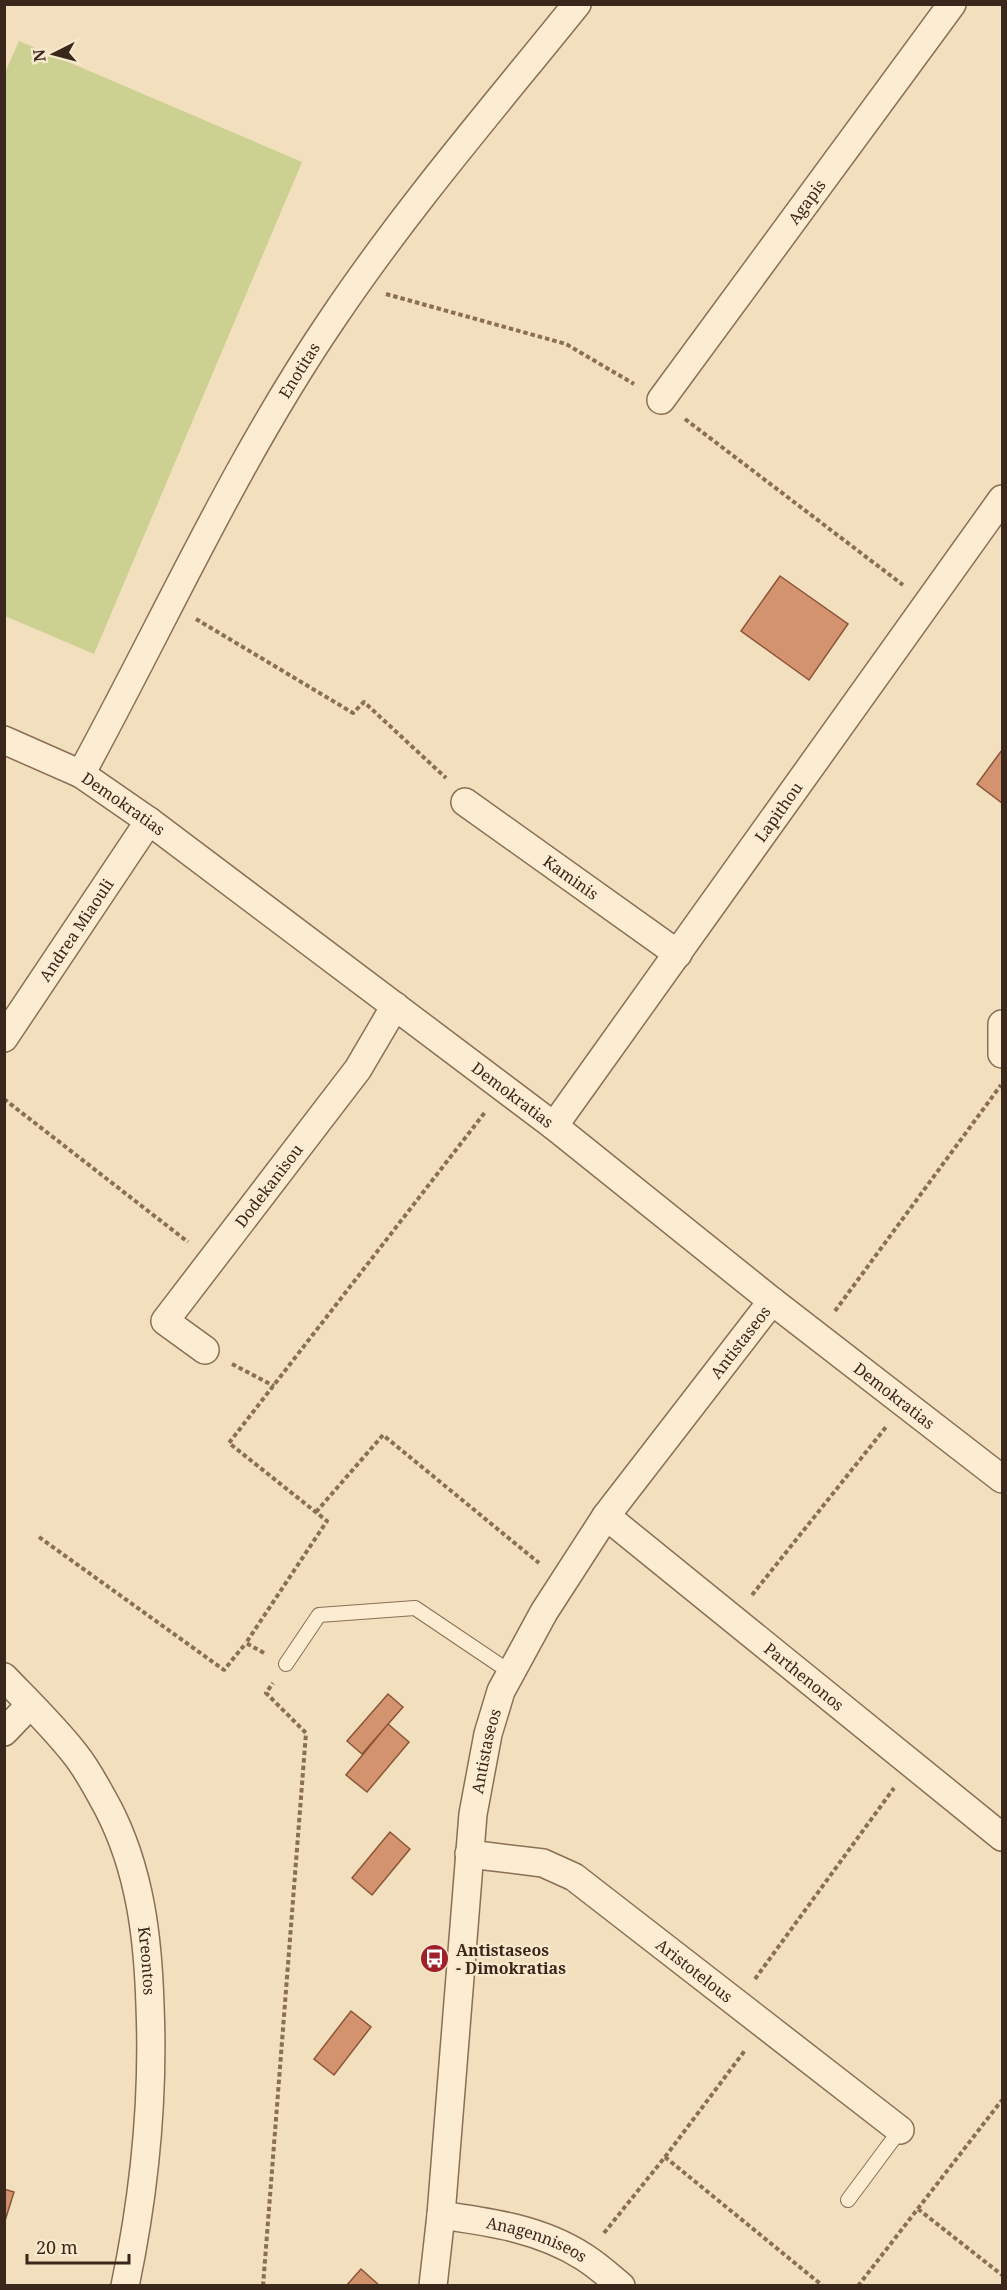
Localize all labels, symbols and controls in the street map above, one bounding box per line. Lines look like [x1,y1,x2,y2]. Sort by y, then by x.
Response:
north arrow [24,24,84,84]
text: N [27,48,51,63]
street label: Agapis [783,175,831,229]
street label: Enotitas [273,338,325,402]
street label: Demokratias [77,767,170,840]
street label: Lapithou [749,777,807,846]
street label: Kaminis [539,850,603,905]
street label: Andrea Miaouli [34,874,119,986]
street label: Demokratias [467,1057,558,1133]
street label: Dodekanisou [230,1139,308,1232]
street label: Antistaseos [705,1301,775,1383]
street label: Demokratias [849,1357,939,1434]
street label: Parthenonos [760,1638,849,1716]
street label: Antistaseos [466,1706,506,1795]
street label: Kreontos [133,1925,161,1996]
street label: Aristotelous [651,1934,737,2007]
place label: Antistaseos - Dimokratias [456,1939,566,1979]
bus stop icon: Antistaseos - Dimokratias [419,1943,451,1975]
street label: Anagenniseos [484,2211,591,2267]
scale bar [27,2227,129,2265]
text: 20 m [36,2235,78,2259]

